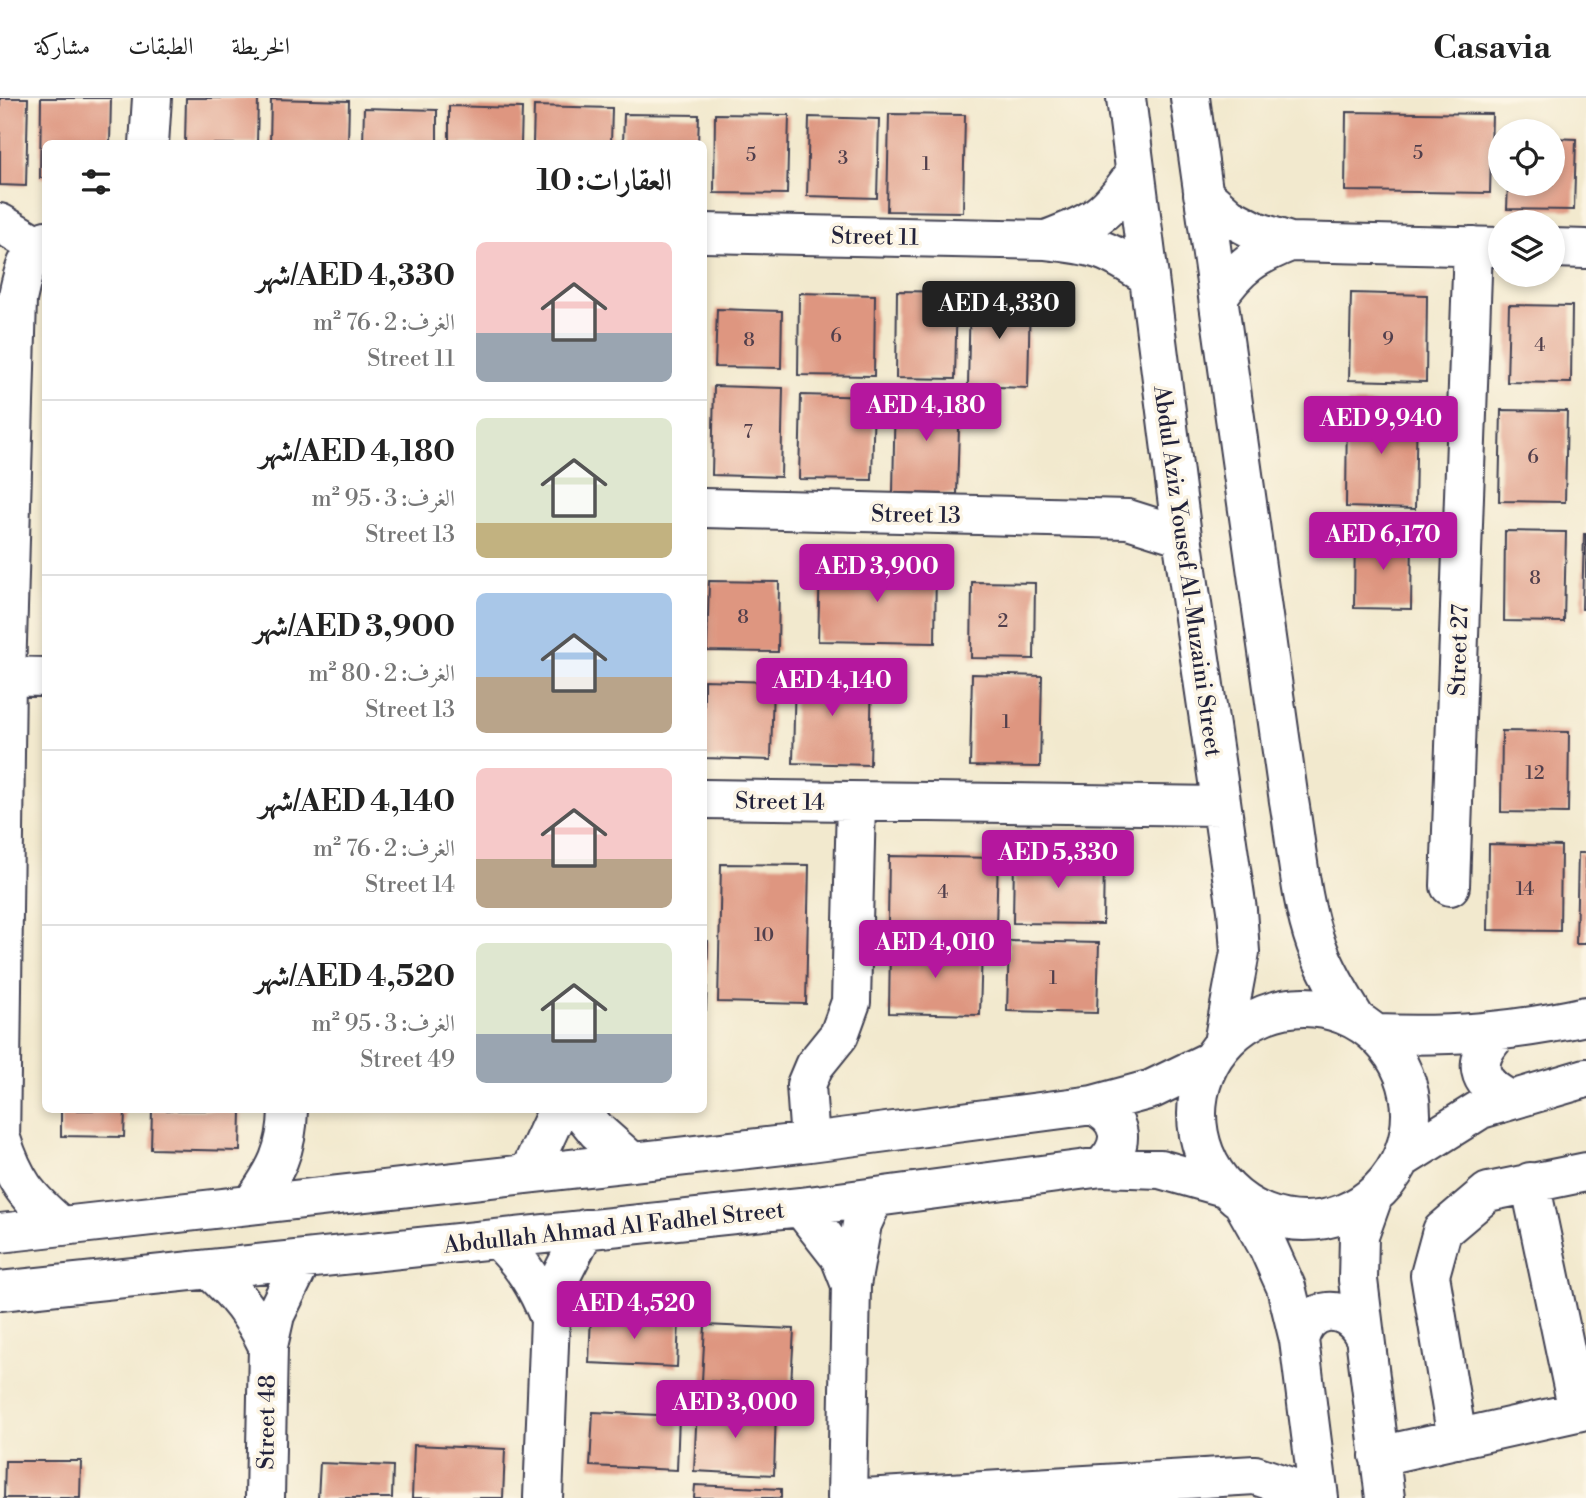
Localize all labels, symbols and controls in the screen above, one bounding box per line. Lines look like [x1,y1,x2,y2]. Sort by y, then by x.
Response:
text: Casavia [1433,28,1551,69]
text: مشاركة [35,32,90,62]
text: الطبقات [128,32,194,62]
text: الخريطة [232,32,290,62]
map controls [1488,119,1565,287]
button: locate [1488,119,1565,196]
house number: 5 [1413,141,1423,165]
house number: 5 [746,143,756,167]
house number: 3 [838,146,848,170]
house number: 1 [922,152,930,176]
text: العقارات: 10 [537,162,672,200]
icon: filters [77,163,115,201]
button: layers [1488,210,1565,287]
street label: Street 11 [831,222,919,252]
text: AED 4,330/شهر [257,257,455,295]
icon: home [532,270,616,354]
pin: AED 4,330 [919,282,1079,341]
text: AED 4,330 [938,290,1060,318]
text: الغرف: 2 · 76 m² [313,309,455,337]
house number: 6 [830,324,842,348]
house number: 9 [1382,327,1394,351]
house number: 8 [743,328,755,352]
house number: 4 [1534,333,1546,357]
text: Street 11 [367,345,455,373]
street label: Abdul Aziz Yousef Al-Muzaini Street [1147,383,1227,758]
pin: AED 4,180 [846,384,1006,443]
text: AED 4,180 [866,392,986,420]
pin: AED 9,940 [1301,396,1461,456]
text: AED 9,940 [1320,405,1442,433]
house number: 7 [743,420,753,444]
text: AED 4,180/شهر [259,433,455,471]
house number: 6 [1527,445,1539,469]
icon: home [532,446,616,530]
text: الغرف: 3 · 95 m² [312,485,455,513]
street label: Street 13 [871,500,961,530]
pin: AED 6,170 [1303,512,1463,572]
text: Street 13 [365,521,455,549]
text: AED 6,170 [1325,521,1441,549]
pin: AED 3,900 [797,545,957,604]
text: AED 3,900 [815,553,939,581]
house number: 8 [1529,566,1541,590]
street label: Street 27 [1443,603,1475,696]
house number: 8 [737,605,749,629]
text: AED 3,900/شهر [254,608,455,646]
house number: 2 [998,609,1008,633]
icon: home [532,621,616,705]
pin: AED 4,140 [752,658,912,718]
text: الغرف: 2 · 80 m² [308,660,455,688]
text: AED 4,140 [772,667,892,695]
text: Street 13 [365,696,455,724]
house number: 1 [1002,710,1010,734]
house number: 12 [1525,761,1545,785]
text: AED 4,140/شهر [259,783,455,821]
street label: Street 14 [735,787,825,817]
icon: home [532,796,616,880]
pin: AED 5,330 [978,830,1138,890]
text: الغرف: 2 · 76 m² [313,835,455,863]
text: AED 5,330 [998,839,1118,867]
text: Street 14 [365,871,455,899]
house number: 14 [1516,877,1534,901]
house number: 4 [937,880,949,904]
pin: AED 4,010 [855,920,1015,980]
house number: 10 [754,923,774,947]
text: AED 4,010 [875,929,995,957]
text: AED 4,520/شهر [255,958,455,996]
house number: 1 [1049,966,1057,990]
icon: home [532,971,616,1055]
text: الغرف: 3 · 95 m² [312,1010,455,1038]
text: Street 49 [360,1046,455,1074]
street label: Abdullah Ahmad Al Fadhel Street [441,1196,786,1260]
pin: AED 4,520 [554,1282,714,1341]
text: AED 4,520 [573,1290,695,1318]
street label: Street 48 [252,1374,282,1470]
pin: AED 3,000 [655,1380,815,1440]
text: AED 3,000 [672,1389,798,1417]

